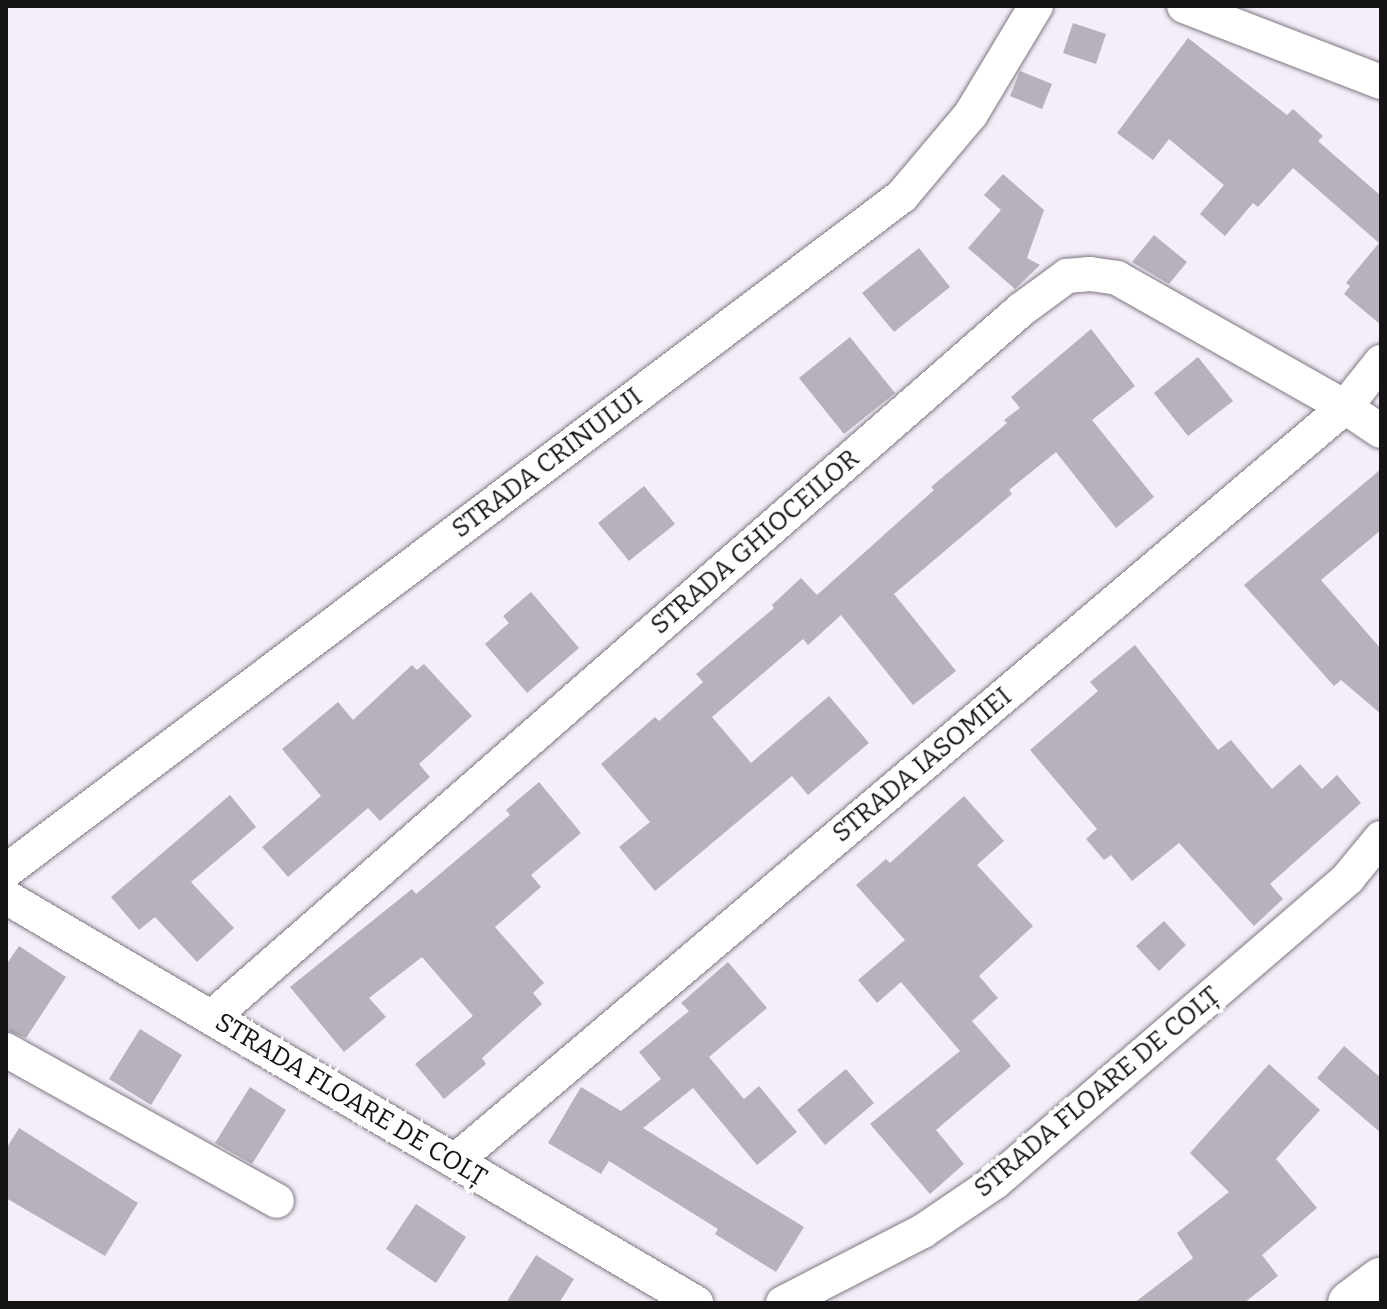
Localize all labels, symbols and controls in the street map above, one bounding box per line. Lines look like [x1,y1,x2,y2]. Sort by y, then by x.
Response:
street label: STRADA CRINULUI [446,381,648,545]
street label: STRADA GHIOCEILOR [644,443,866,641]
street label: STRADA IASOMIEI [826,681,1018,849]
street label: STRADA FLOARE DE COLȚ [968,980,1226,1204]
street label: STRADA FLOARE DE COLȚ [210,1007,492,1193]

